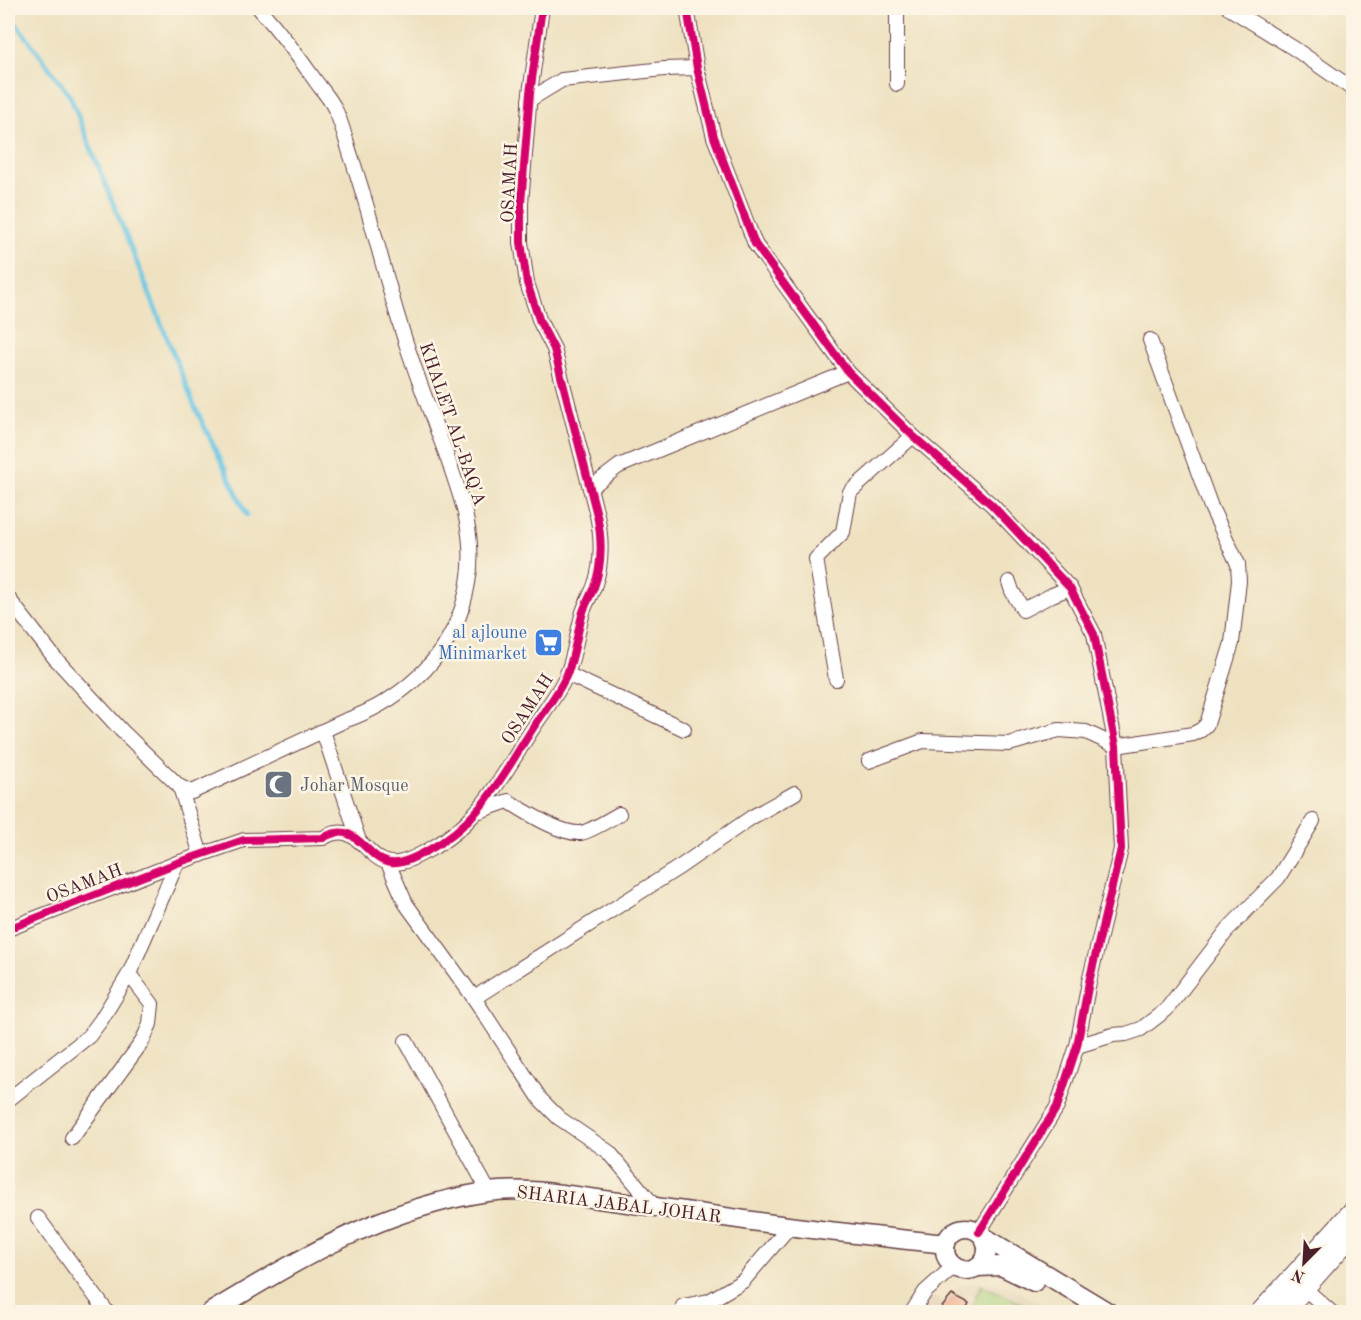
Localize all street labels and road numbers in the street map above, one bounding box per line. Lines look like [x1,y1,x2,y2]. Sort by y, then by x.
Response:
street label: OSAMAH [499,143,521,224]
street label: KHALET AL-BAQ'A [416,340,489,509]
street label: OSAMAH [498,671,557,748]
street label: OSAMAH [44,861,125,907]
street label: SHARIA JABAL JOHAR [516,1184,722,1226]

